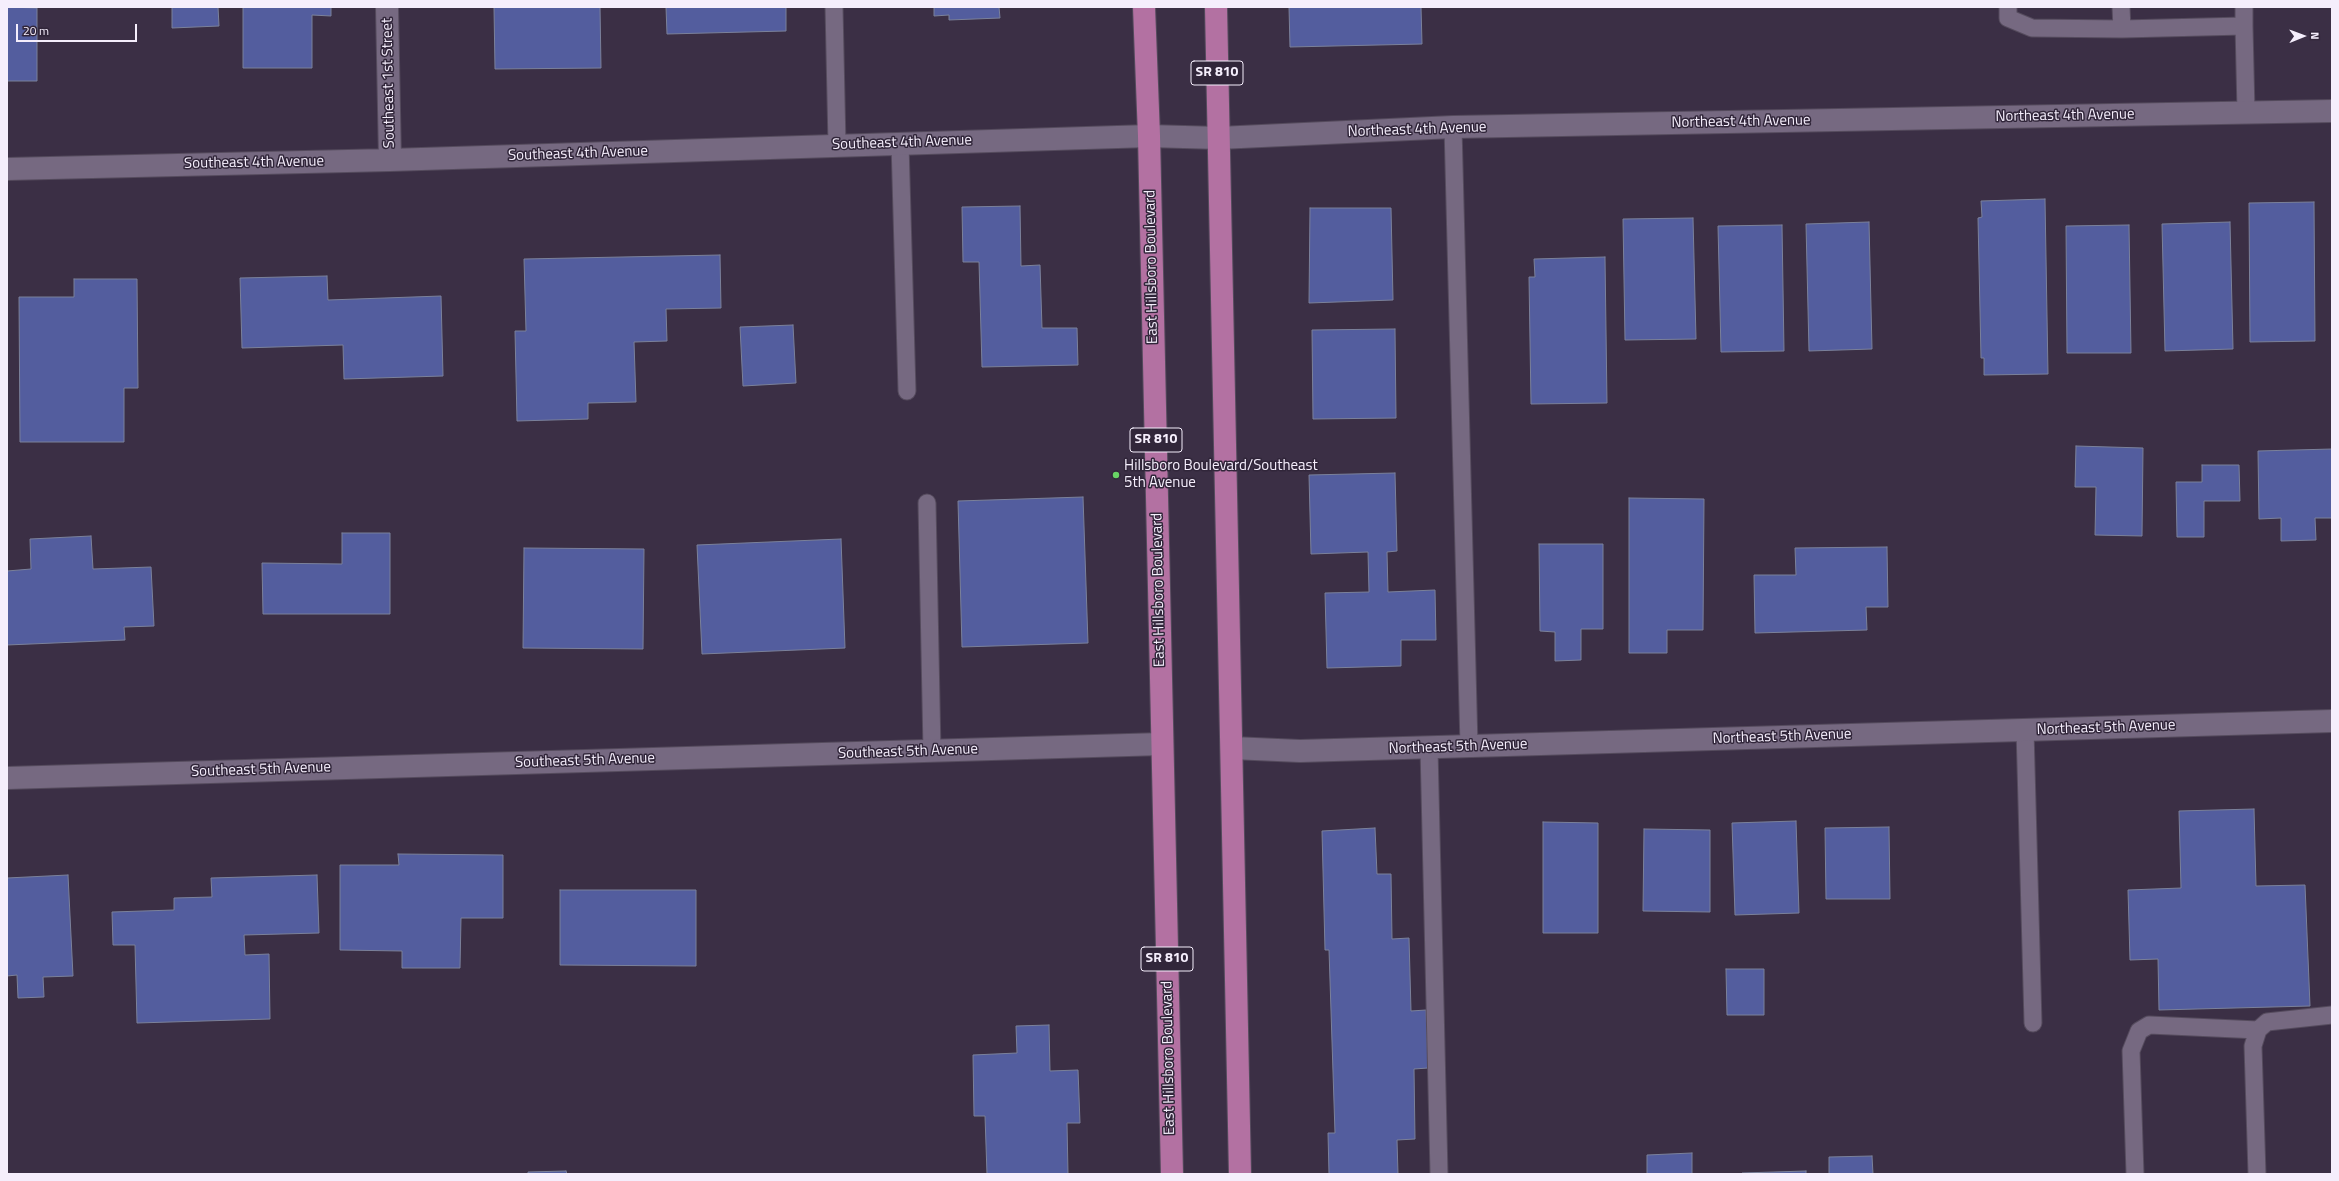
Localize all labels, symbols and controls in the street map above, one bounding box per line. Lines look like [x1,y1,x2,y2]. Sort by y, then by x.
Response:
scale bar [18,16,139,42]
north arrow [2283,16,2323,56]
street label: Southeast 1st Street [379,18,399,148]
text: 20 m [23,21,49,40]
text: N [2307,32,2323,40]
road number: SR 810 [1191,61,1243,85]
street label: Northeast 4th Avenue [1995,106,2135,126]
street label: Northeast 4th Avenue [1671,112,1811,132]
street label: Northeast 4th Avenue [1347,119,1487,141]
street label: Southeast 4th Avenue [832,132,972,154]
street label: Southeast 4th Avenue [508,143,648,165]
street label: Southeast 4th Avenue [184,153,324,173]
street label: East Hillsboro Boulevard [1142,190,1162,344]
road number: SR 810 [1130,428,1182,452]
place label: Hillsboro Boulevard/Southeast 5th Avenue [1124,457,1318,492]
marker: Hillsboro Boulevard/Southeast 5th Avenue [1111,470,1121,480]
street label: East Hillsboro Boulevard [1149,513,1169,667]
street label: Northeast 5th Avenue [2036,717,2176,739]
street label: Northeast 5th Avenue [1712,726,1852,748]
street label: Northeast 5th Avenue [1388,736,1528,758]
street label: Southeast 5th Avenue [838,741,978,763]
street label: Southeast 5th Avenue [515,750,655,772]
street label: Southeast 5th Avenue [191,759,331,781]
road number: SR 810 [1141,947,1193,971]
street label: East Hillsboro Boulevard [1159,981,1179,1135]

